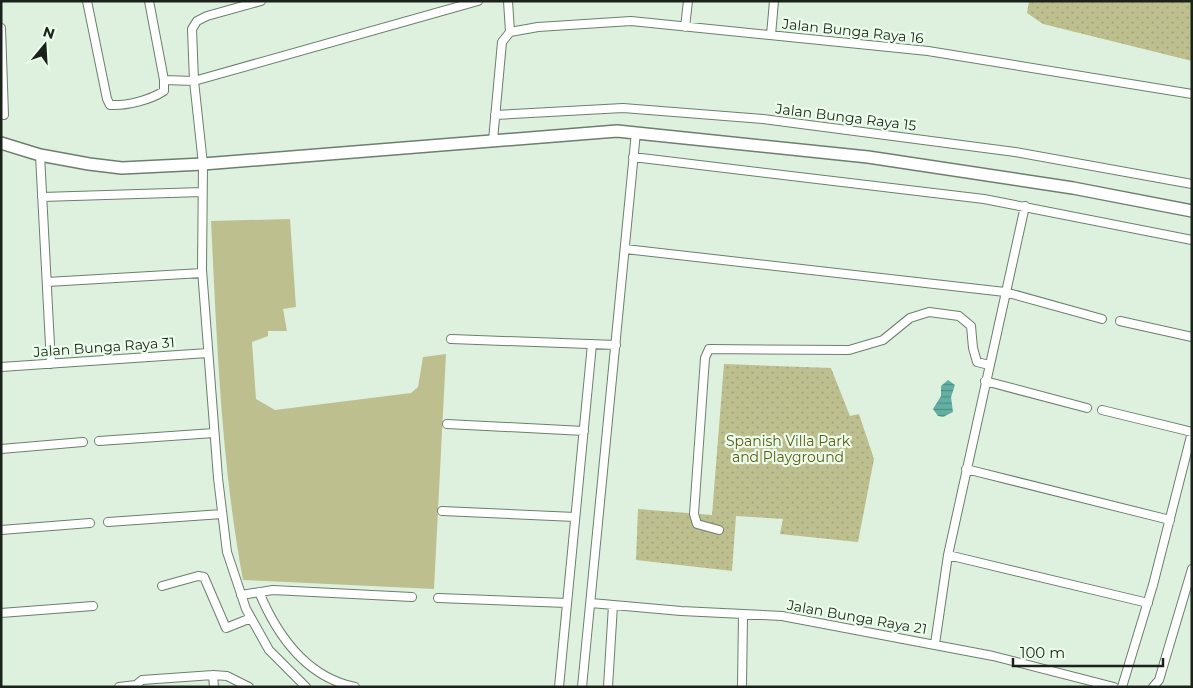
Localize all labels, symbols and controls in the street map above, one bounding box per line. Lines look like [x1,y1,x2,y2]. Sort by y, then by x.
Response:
street label: Jalan Bunga Raya 16 [780,15,925,47]
north arrow [20,20,70,70]
text: N [41,22,57,43]
street label: Jalan Bunga Raya 15 [774,99,917,135]
street label: Jalan Bunga Raya 31 [32,333,175,361]
park label: Spanish Villa Park and Playground [726,432,851,466]
street label: Jalan Bunga Raya 21 [785,596,928,638]
scale bar [1013,636,1163,668]
text: 100 m [1020,643,1065,662]

